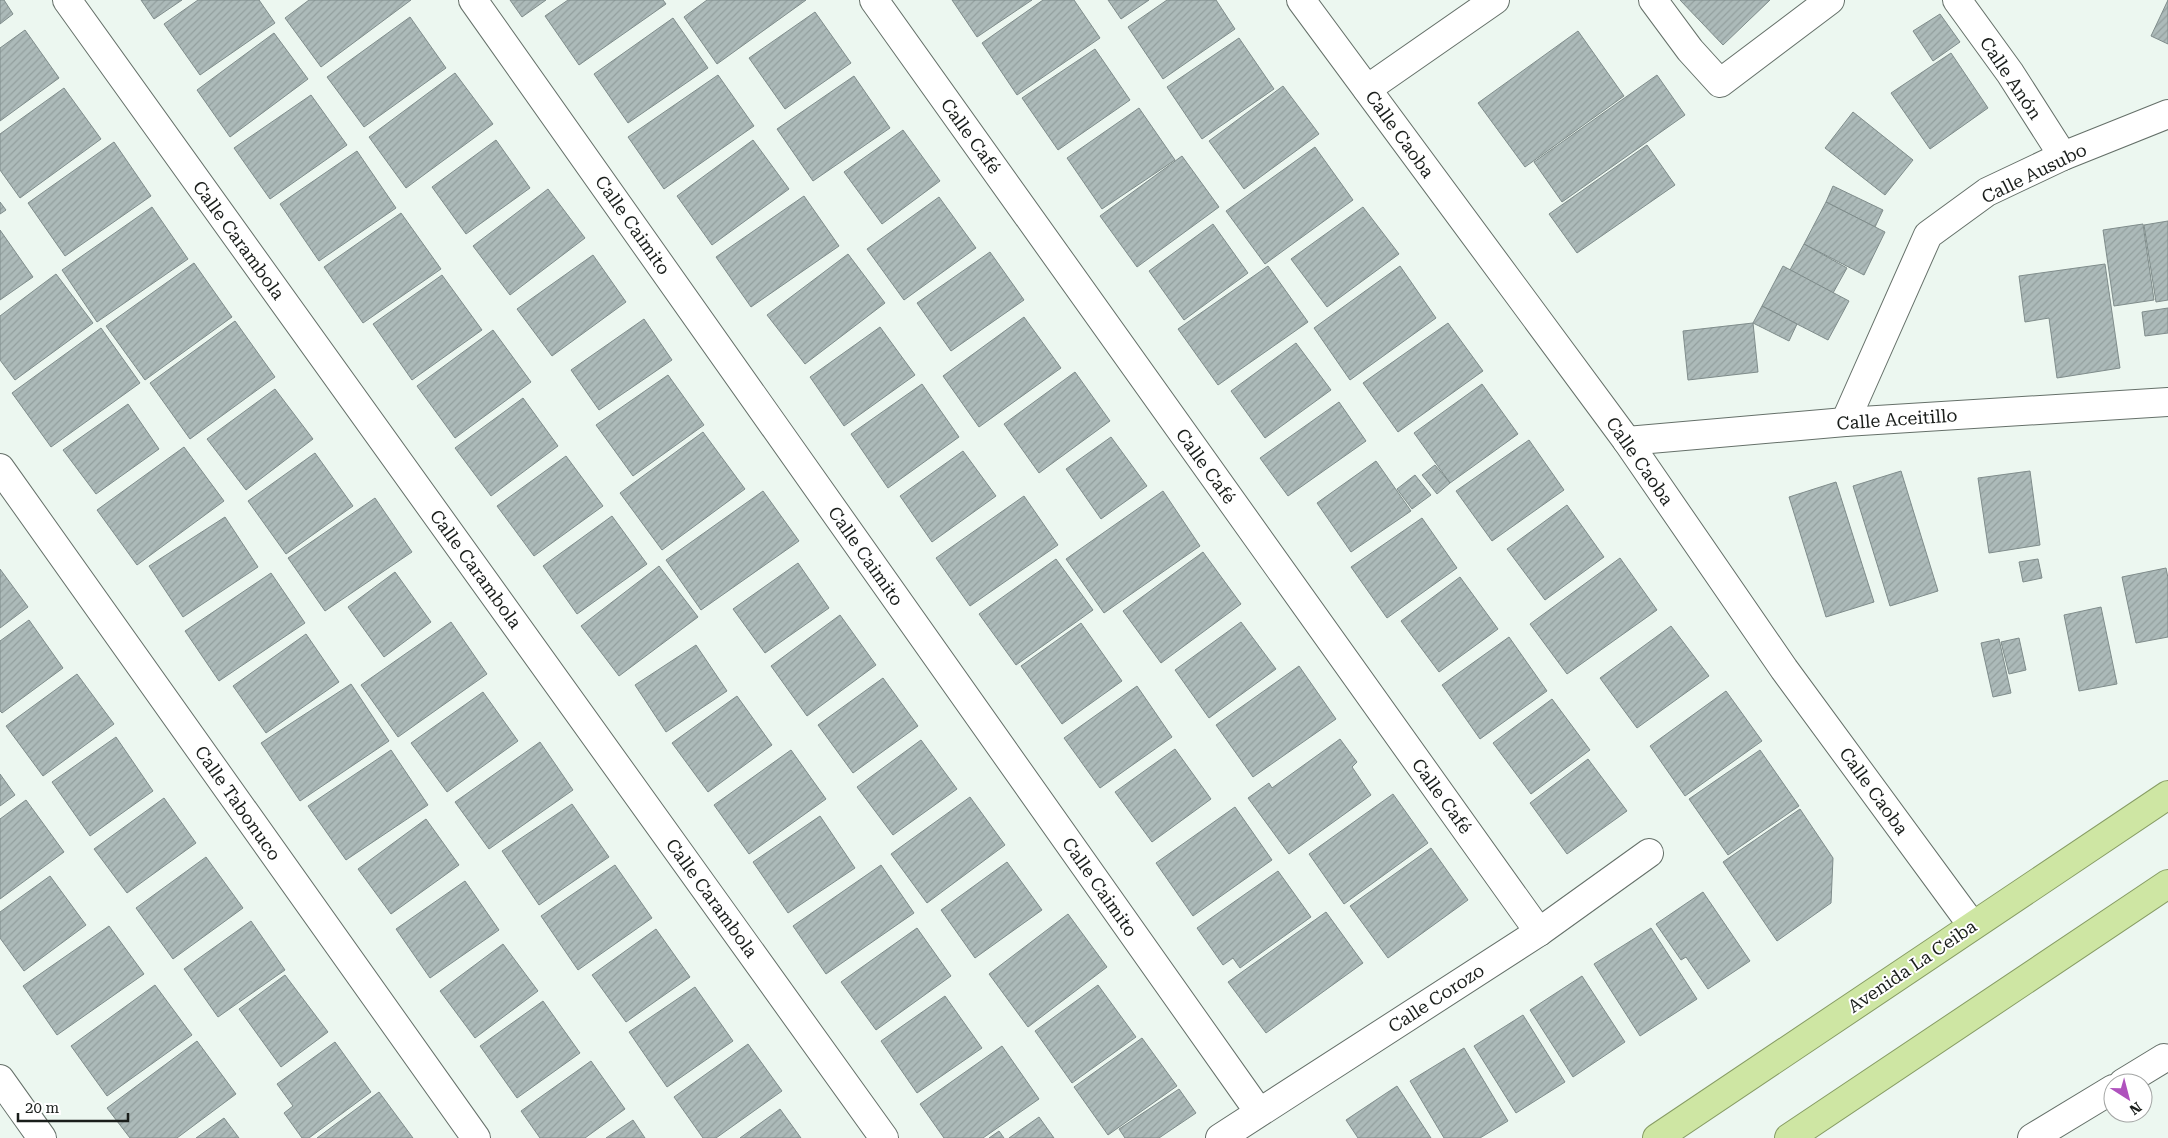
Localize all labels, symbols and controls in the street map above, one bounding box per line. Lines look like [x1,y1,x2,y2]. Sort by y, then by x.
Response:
street label: Calle Anón [1976,33,2047,124]
street label: Calle Caoba [1361,86,1439,182]
street label: Calle Café [937,94,1005,178]
street label: Calle Ausubo [1978,139,2090,207]
street label: Calle Caimito [591,171,675,279]
street label: Calle Carambola [189,176,289,304]
street label: Calle Aceitillo [1836,404,1958,434]
street label: Calle Caoba [1602,413,1678,509]
street label: Calle Café [1172,424,1240,508]
street label: Calle Caimito [824,502,908,610]
street label: Calle Carambola [426,505,526,633]
street label: Calle Tabonuco [191,742,285,864]
street label: Calle Caoba [1835,743,1913,839]
street label: Calle Café [1408,754,1476,838]
street label: Calle Caimito [1058,833,1142,941]
street label: Calle Carambola [662,834,762,962]
street label: Avenida La Ceiba [1844,915,1981,1017]
street label: Calle Corozo [1384,959,1488,1037]
north arrow [2103,1073,2153,1123]
scale bar [18,1090,128,1122]
text: 20 m [25,1099,60,1117]
text: N [2126,1099,2145,1118]

